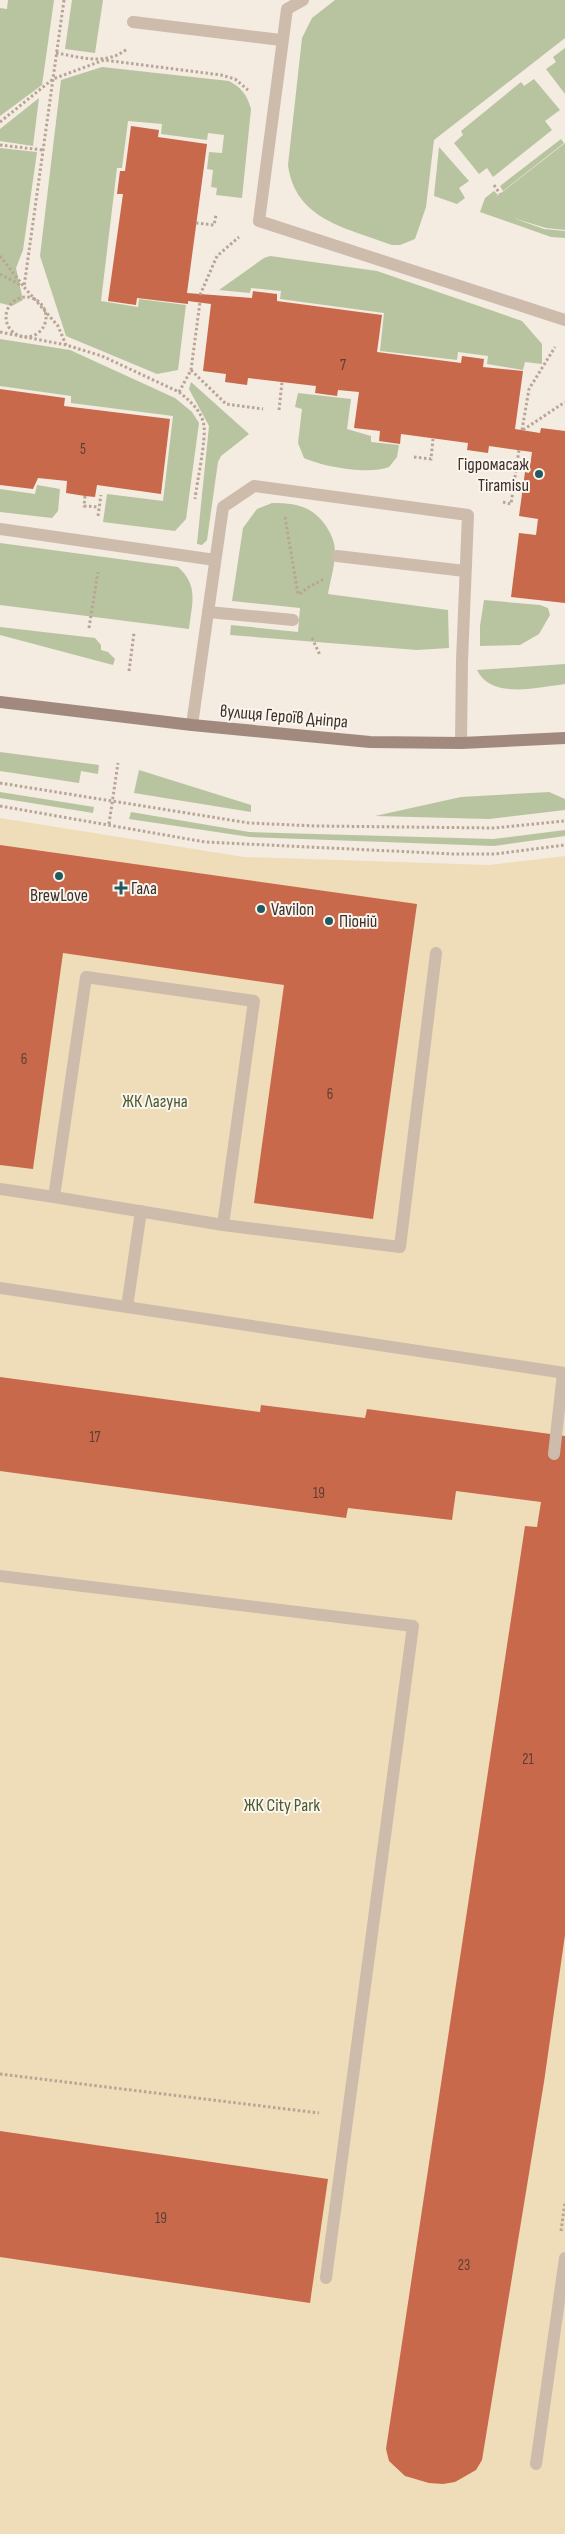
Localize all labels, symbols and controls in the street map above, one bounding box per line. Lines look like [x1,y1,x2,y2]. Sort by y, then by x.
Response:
house number: 7 [340,356,346,375]
house number: 5 [80,440,86,459]
place label: Гідромасаж Tiramisu [457,454,529,496]
marker: Гідромасаж Tiramisu [533,468,545,480]
street label: вулиця Героїв Дніпра [219,700,349,733]
marker: BrewLove [53,870,65,882]
place label: Гала [131,878,157,899]
marker: Гала [115,882,127,894]
place label: BrewLove [30,885,88,906]
place label: Vavilon [271,899,314,920]
marker: Vavilon [255,903,267,915]
place label: Піоній [339,911,377,932]
marker: Піоній [323,915,335,927]
house number: 6 [21,1050,27,1069]
house number: 6 [327,1085,333,1104]
park label: ЖК Лагуна [122,1091,188,1112]
house number: 17 [89,1428,101,1447]
house number: 19 [313,1484,325,1503]
house number: 21 [522,1750,534,1769]
park label: ЖК City Park [244,1795,320,1816]
house number: 19 [155,2209,167,2228]
house number: 23 [458,2256,470,2275]

